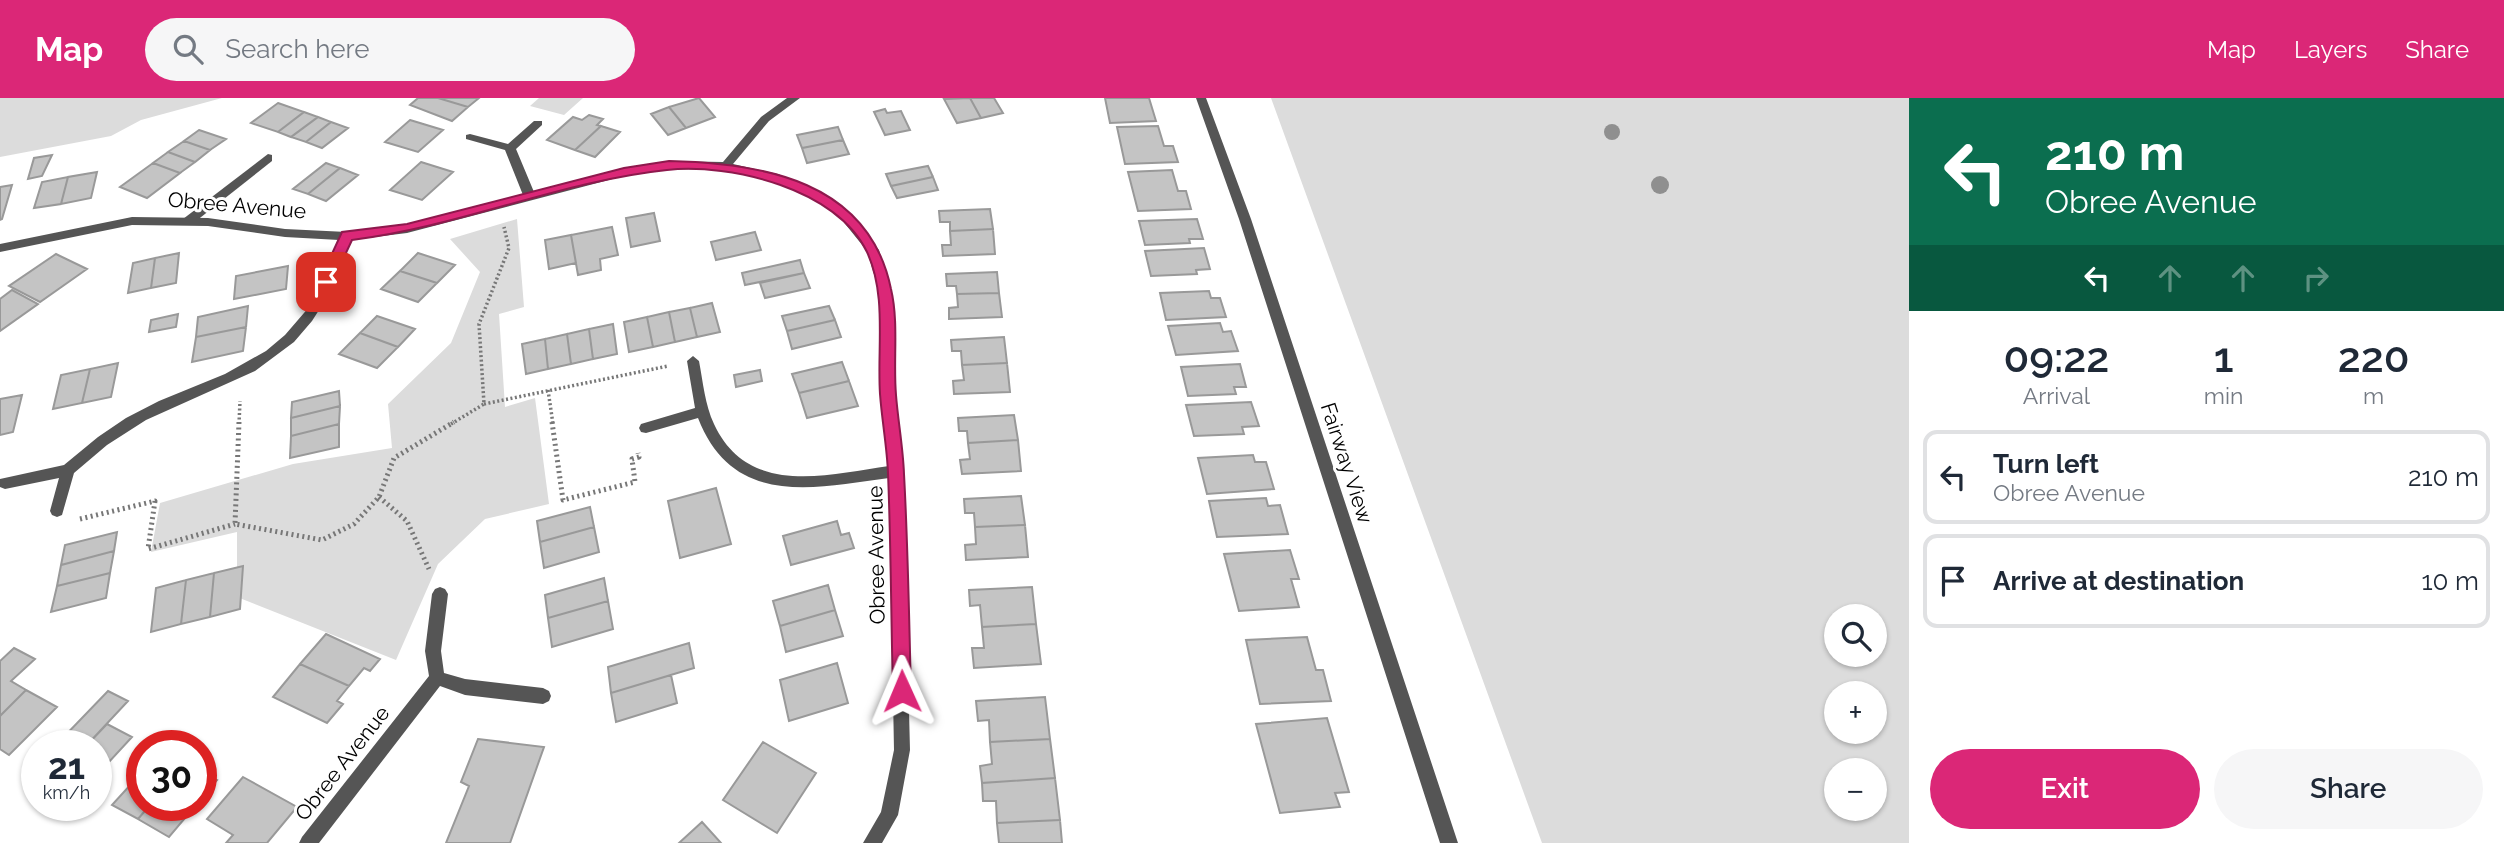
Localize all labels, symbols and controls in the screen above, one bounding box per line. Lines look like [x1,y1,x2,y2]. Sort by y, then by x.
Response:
search box [145,18,635,81]
text: Map [35,30,103,69]
icon: search [169,30,207,68]
text: Search here [225,34,370,64]
text: Map [2207,35,2256,64]
text: Layers [2294,35,2367,64]
text: Share [2405,35,2469,64]
text: 210 m [2045,124,2184,181]
icon: left [1930,126,2021,217]
text: Obree Avenue [2045,183,2257,220]
street label: Obree Avenue [167,186,307,224]
pin [296,252,356,312]
icon: left [2078,259,2116,297]
icon: ahead [2151,259,2189,297]
icon: ahead [2224,259,2262,297]
icon: right [2297,259,2335,297]
icon: arrive [307,263,345,301]
text: 09:22 [2003,333,2109,382]
text: 1 [2214,333,2233,382]
text: 220 [2338,333,2410,382]
text: Arrival [2023,382,2090,409]
text: min [2204,382,2243,409]
text: m [2363,382,2384,409]
street label: Fairway View [1316,399,1378,527]
text: Turn left [1993,449,2099,479]
icon: left [1934,458,1972,496]
text: 210 m [2408,462,2479,492]
text: Obree Avenue [1993,479,2145,506]
street label: Obree Avenue [862,485,890,625]
icon: arrive [1934,562,1972,600]
text: Arrive at destination [1993,566,2244,596]
text: 10 m [2421,566,2479,596]
map controls [1824,604,1887,821]
button: search [1824,604,1887,667]
position arrow [865,654,939,728]
button: + [1824,681,1887,744]
street label: Obree Avenue [289,701,395,825]
speed limit sign: 30 [126,730,217,821]
text: 21 [48,746,85,787]
button: Exit [1930,749,2200,829]
button: Share [2214,749,2483,829]
button: − [1824,758,1887,821]
text: km/h [43,782,90,803]

